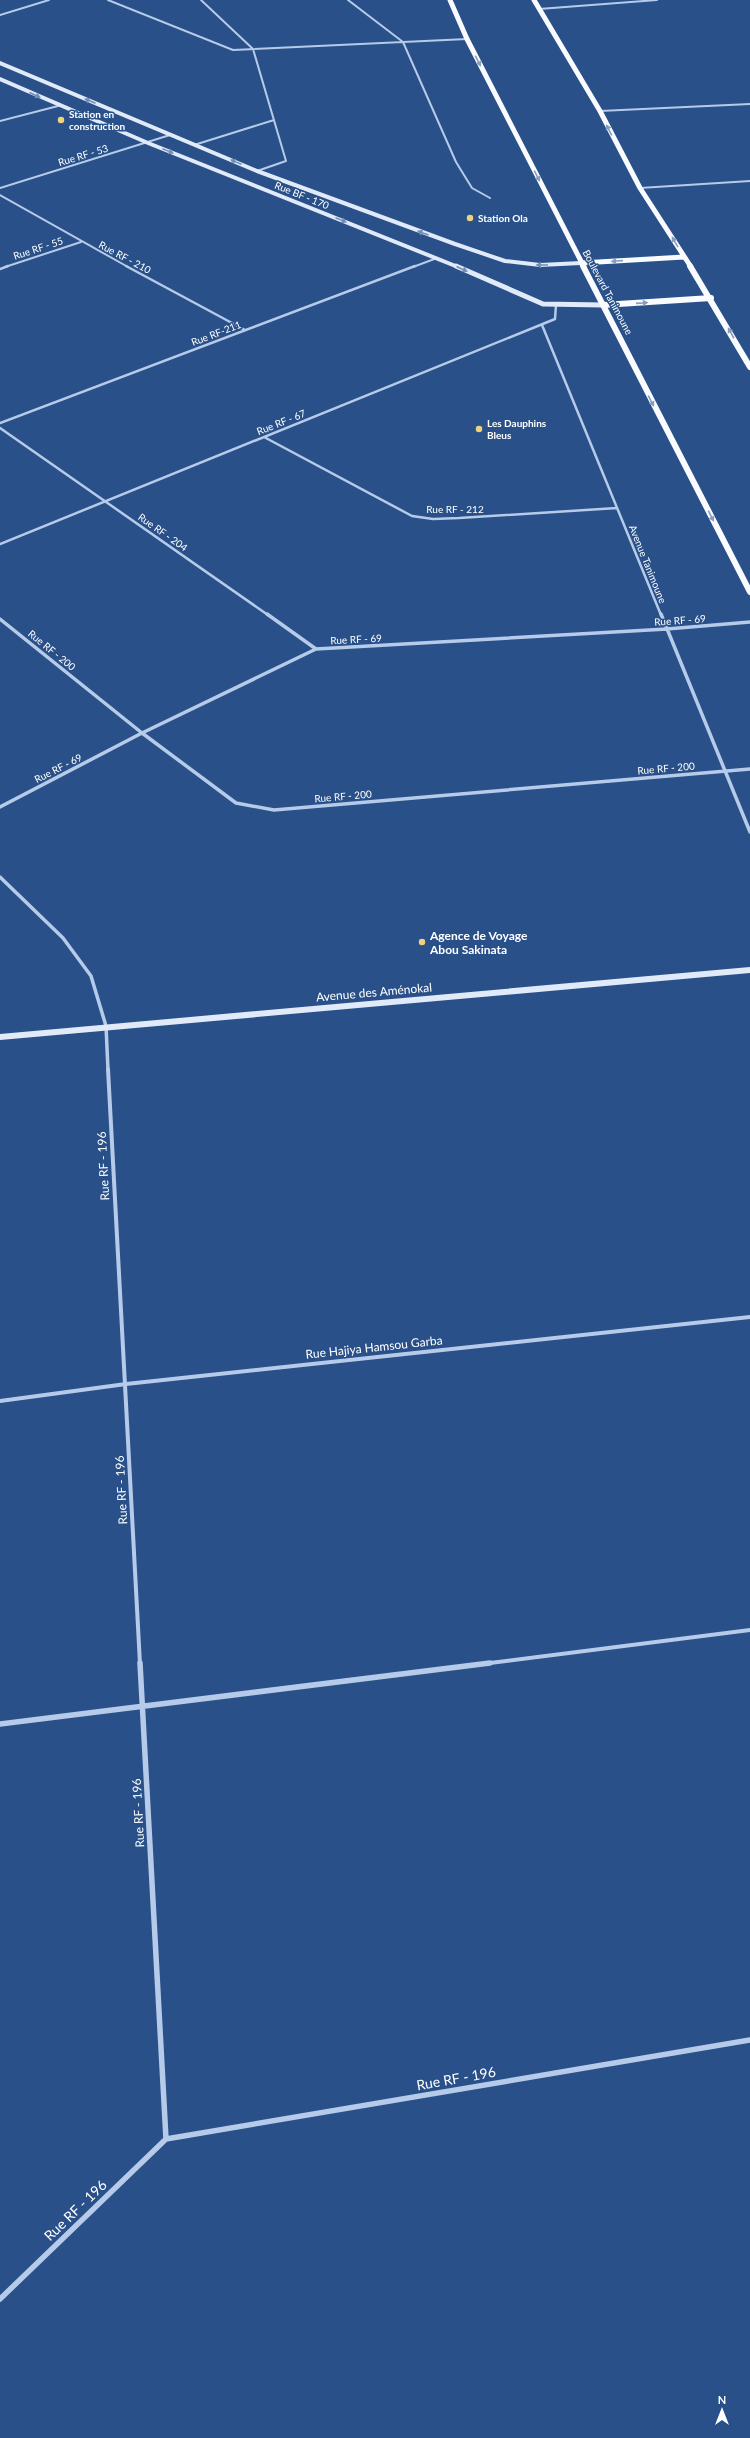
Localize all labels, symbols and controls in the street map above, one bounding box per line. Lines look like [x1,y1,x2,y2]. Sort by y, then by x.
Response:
one-way arrow [475,55,481,67]
one-way arrow [30,92,41,98]
one-way arrow [84,98,96,104]
place label: Station en construction [69,108,126,132]
marker: Station en construction [56,115,66,125]
one-way arrow [606,124,613,136]
street label: Rue RF - 53 [57,142,110,168]
one-way arrow [163,148,174,154]
one-way arrow [230,159,241,165]
one-way arrow [534,171,540,182]
street label: Rue BF - 170 [273,179,331,211]
place label: Station Ola [478,212,528,224]
marker: Station Ola [465,213,475,223]
one-way arrow [336,217,348,223]
one-way arrow [417,229,429,235]
street label: Rue RF - 55 [12,234,65,262]
one-way arrow [671,237,679,247]
street label: Rue RF - 210 [97,238,153,276]
street label: Boulevard Tanimoune [581,247,635,337]
one-way arrow [611,257,623,264]
one-way arrow [535,262,548,268]
one-way arrow [456,266,468,272]
one-way arrow [636,299,648,306]
street label: Rue RF-211 [189,318,243,348]
one-way arrow [727,327,734,338]
one-way arrow [648,395,654,406]
street label: Rue RF - 67 [255,407,307,437]
place label: Les Dauphins Bleus [487,417,547,441]
marker: Les Dauphins Bleus [474,424,484,434]
street label: Rue RF - 212 [426,503,484,515]
one-way arrow [708,510,714,522]
street label: Rue RF - 204 [136,511,190,553]
street label: Avenue Tanimoune [627,523,669,605]
street label: Rue RF - 69 [654,612,706,628]
street label: Rue RF - 200 [26,627,78,673]
street label: Rue RF - 69 [330,632,382,646]
street label: Rue RF - 69 [32,751,84,785]
street label: Rue RF - 200 [637,760,695,776]
street label: Rue RF - 200 [314,788,372,804]
place label: Agence de Voyage Abou Sakinata [429,928,528,957]
marker: Agence de Voyage Abou Sakinata [417,937,427,947]
street label: Avenue des Aménokal [315,979,433,1005]
street label: Rue RF - 196 [94,1131,112,1201]
street label: Rue Hajiya Hamsou Garba [305,1332,443,1362]
street label: Rue RF - 196 [112,1455,130,1525]
street label: Rue RF - 196 [129,1778,147,1848]
street label: Rue RF - 196 [415,2063,497,2093]
street label: Rue RF - 196 [40,2176,110,2244]
north arrow [702,2390,742,2430]
text: N [718,2393,726,2406]

